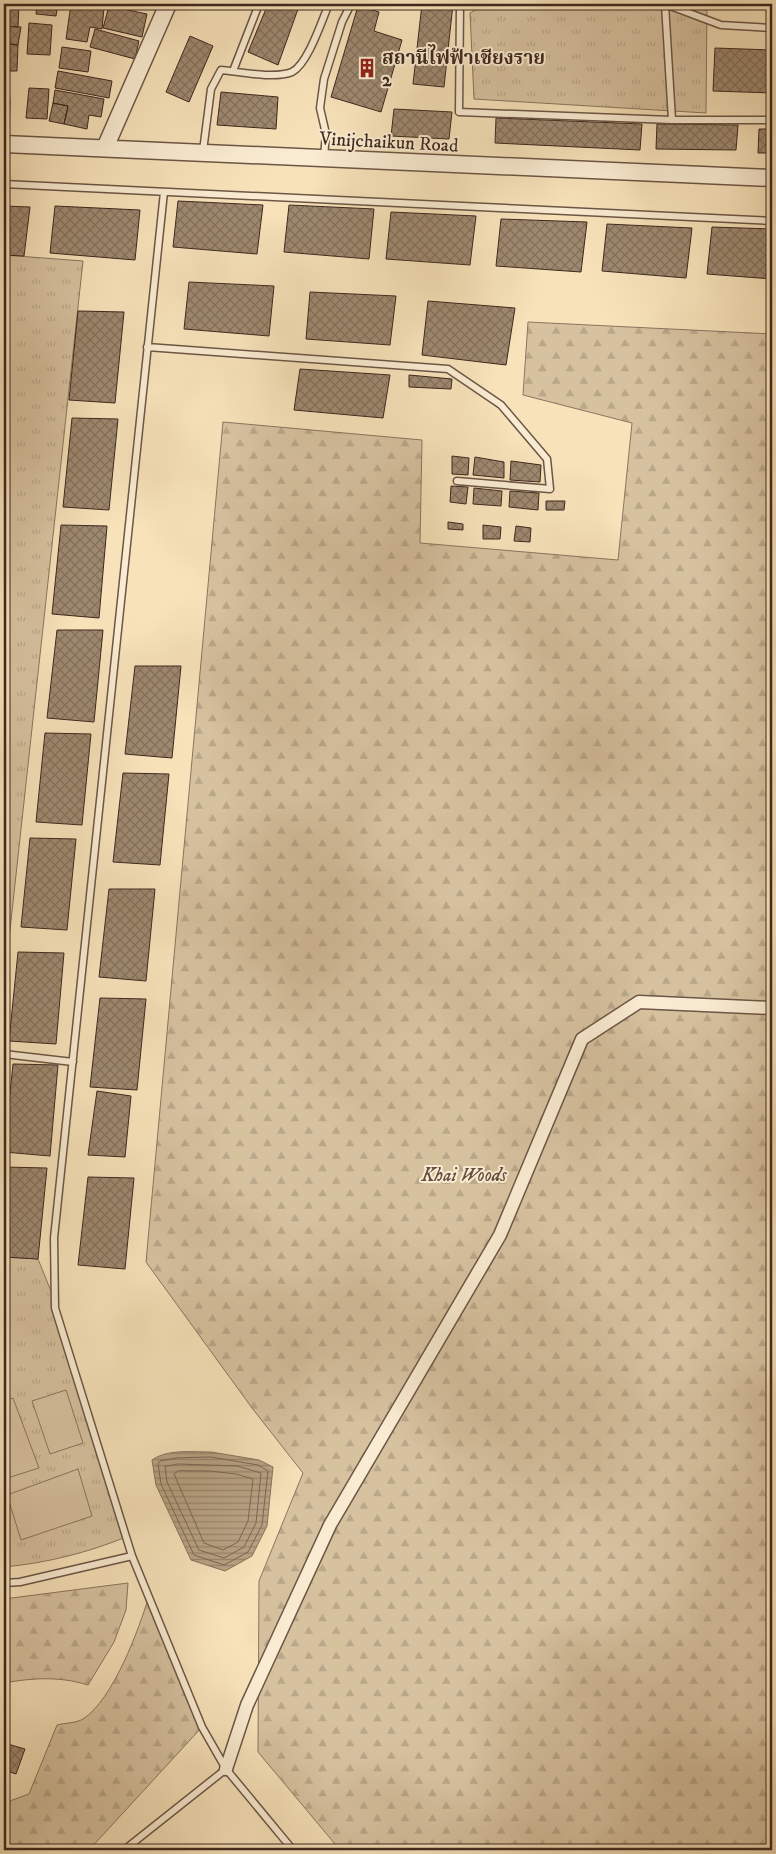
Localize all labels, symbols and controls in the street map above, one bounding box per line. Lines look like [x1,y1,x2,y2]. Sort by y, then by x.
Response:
place label: สถานีไฟฟ้าเชียงราย 2 [382,44,545,92]
building icon: สถานีไฟฟ้าเชียงราย 2 [356,57,378,79]
street label: Vinijchaikun Road [318,127,460,158]
park label: Khai Woods [420,1164,508,1187]

